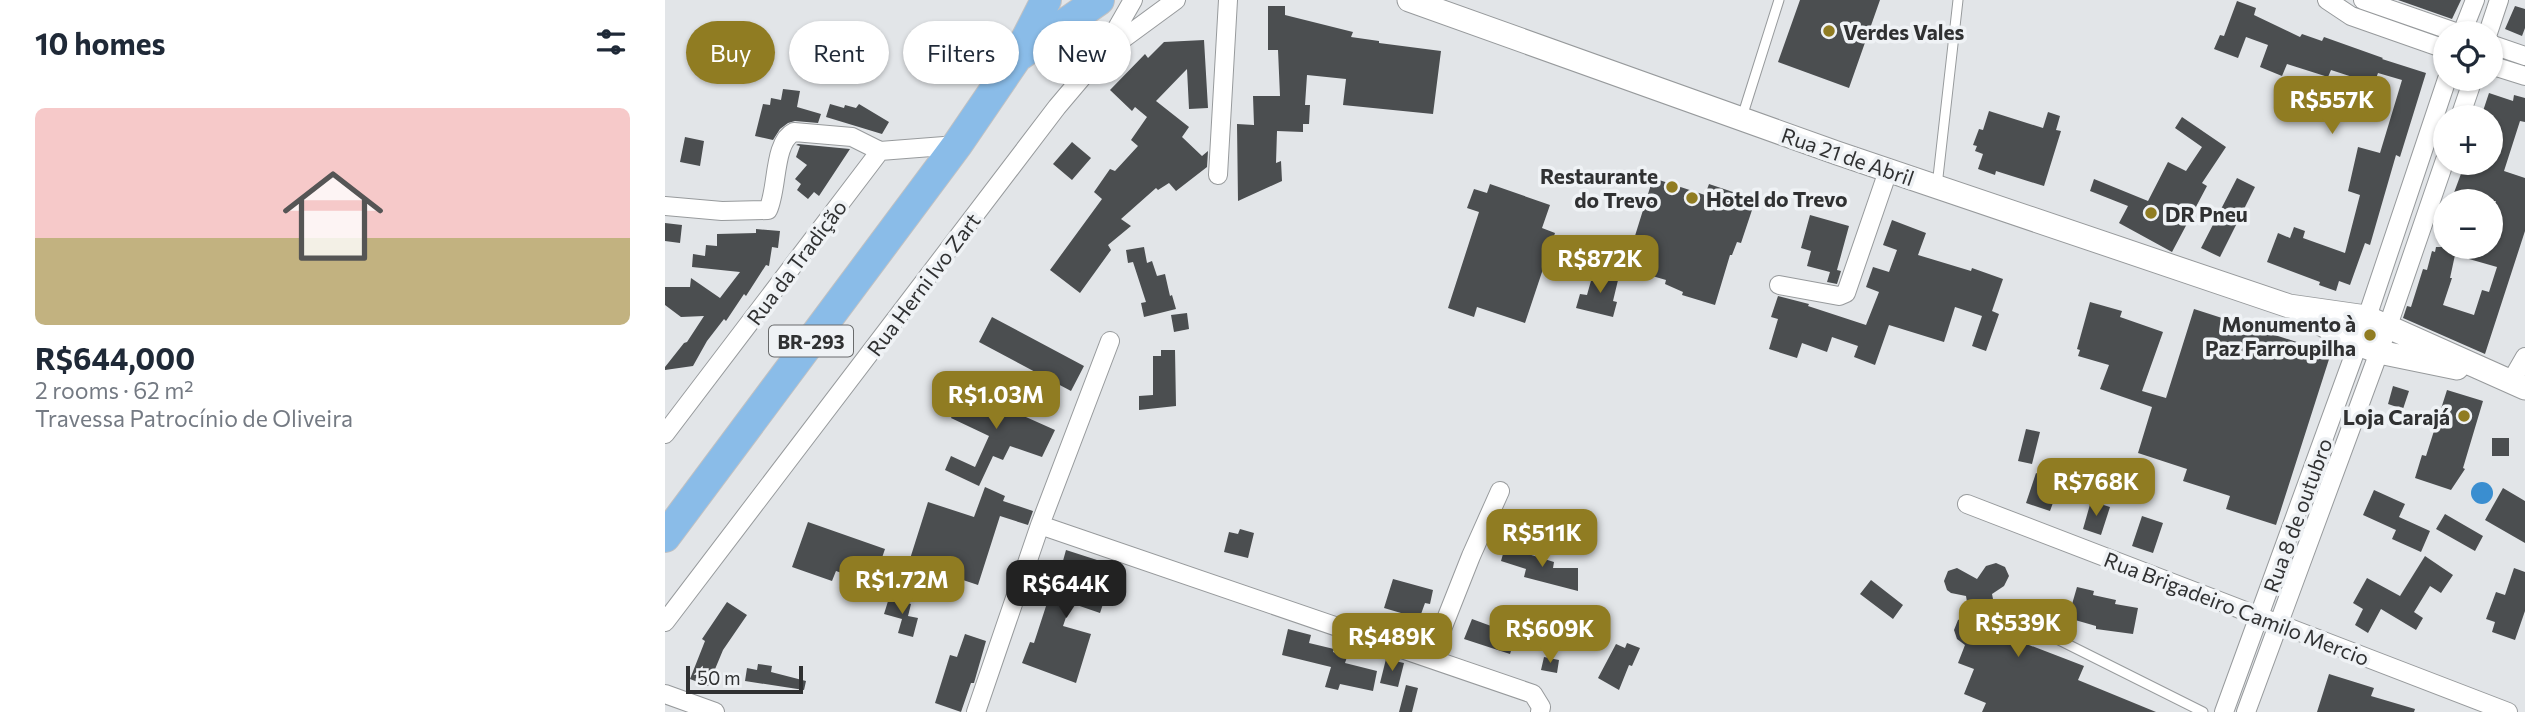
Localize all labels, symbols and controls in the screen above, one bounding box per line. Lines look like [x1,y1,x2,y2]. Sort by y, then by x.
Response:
place label: Verdes Vales [1843,19,1965,44]
chip: Buy [686,21,775,84]
chip: Rent [789,21,889,84]
chip: Filters [903,21,1019,84]
chip: New [1033,21,1131,84]
map controls [2433,21,2503,259]
button: locate [2433,21,2503,91]
icon: filters [592,23,630,61]
marker: Verdes Vales [1821,23,1837,39]
text: 10 homes [35,24,165,61]
pin: R$557K [2275,76,2389,136]
text: R$557K [2290,85,2374,113]
button: + [2433,105,2503,175]
street label: Rua 21 de Abril [1778,122,1918,190]
icon: home [270,153,396,279]
place label: Restaurante do Trevo [1540,163,1658,212]
marker: Restaurante do Trevo [1664,179,1680,195]
place label: Hotel do Trevo [1706,186,1847,211]
button: − [2433,189,2503,259]
marker: Hotel do Trevo [1684,190,1700,206]
street label: Rua da Tradição [741,195,851,329]
place label: DR Pneu [2165,201,2248,226]
marker: DR Pneu [2143,205,2159,221]
street label: Rua Herni Ivo Zart [861,208,985,360]
pin: R$872K [1543,236,1657,295]
text: R$872K [1558,244,1642,272]
place label: Monumento à Paz Farroupilha [2205,311,2356,360]
road number: BR-293 [769,326,853,356]
marker: Monumento à Paz Farroupilha [2362,327,2378,343]
text: R$644,000 [35,339,195,376]
pin: R$1.03M [931,372,1061,431]
text: 2 rooms · 62 m² [35,376,194,404]
text: R$1.03M [948,380,1044,408]
text: Travessa Patrocínio de Oliveira [35,404,353,432]
place label: Loja Carajá [2343,404,2450,429]
marker: Loja Carajá [2456,408,2472,424]
street label: Rua 8 de outubro [2257,434,2337,596]
pin: R$768K [2039,458,2153,518]
text: R$768K [2053,467,2139,495]
pin: R$511K [1485,510,1599,569]
text: R$511K [1502,518,1582,546]
street label: Rua Brigadeiro Camilo Mercio [2101,546,2373,670]
pin: R$1.72M [837,556,967,616]
pin: R$644K [1009,560,1123,620]
text: R$1.72M [855,565,949,593]
text: R$644K [1022,569,1110,597]
pin: R$539K [1961,600,2075,659]
pin: R$609K [1493,606,1607,665]
text: R$539K [1975,608,2061,636]
pin: R$489K [1335,614,1449,673]
text: R$609K [1506,614,1594,642]
text: R$489K [1348,622,1436,650]
scale bar [686,663,803,695]
text: 50 m [697,666,741,689]

